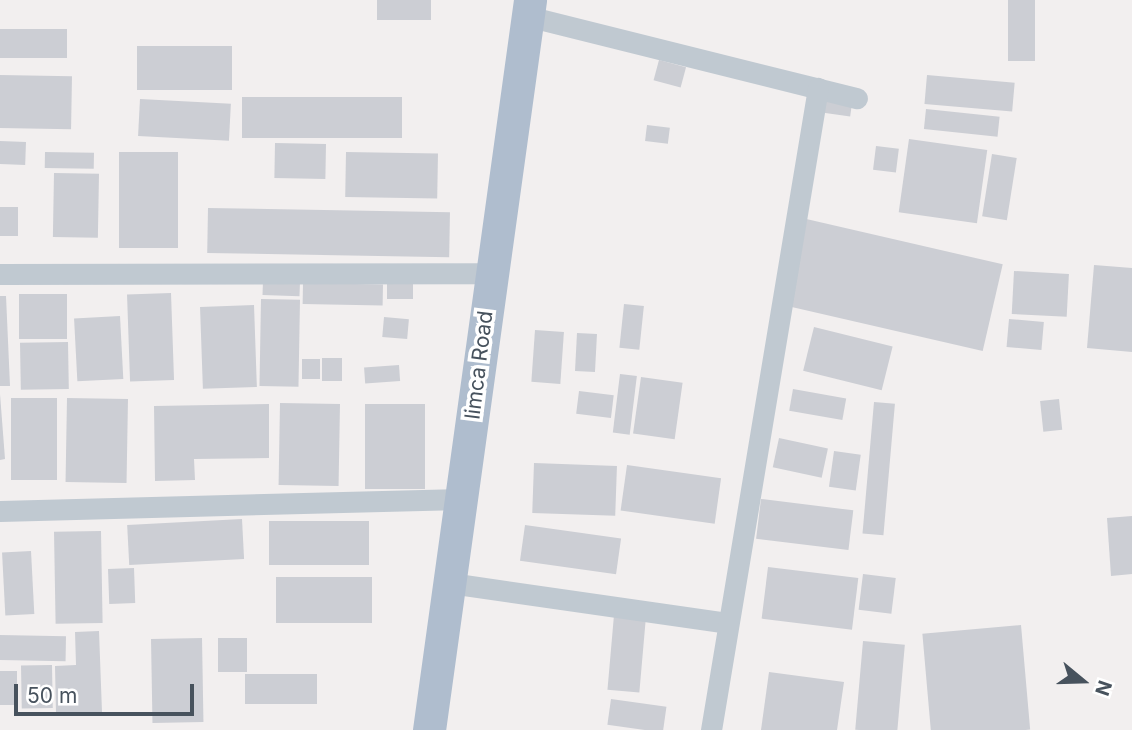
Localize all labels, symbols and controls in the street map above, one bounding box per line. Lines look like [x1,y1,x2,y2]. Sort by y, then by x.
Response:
street label: limca Road [460,309,498,421]
north arrow [1048,646,1118,716]
scale bar [18,670,198,714]
text: N [1090,677,1117,699]
text: 50 m [27,683,77,708]

